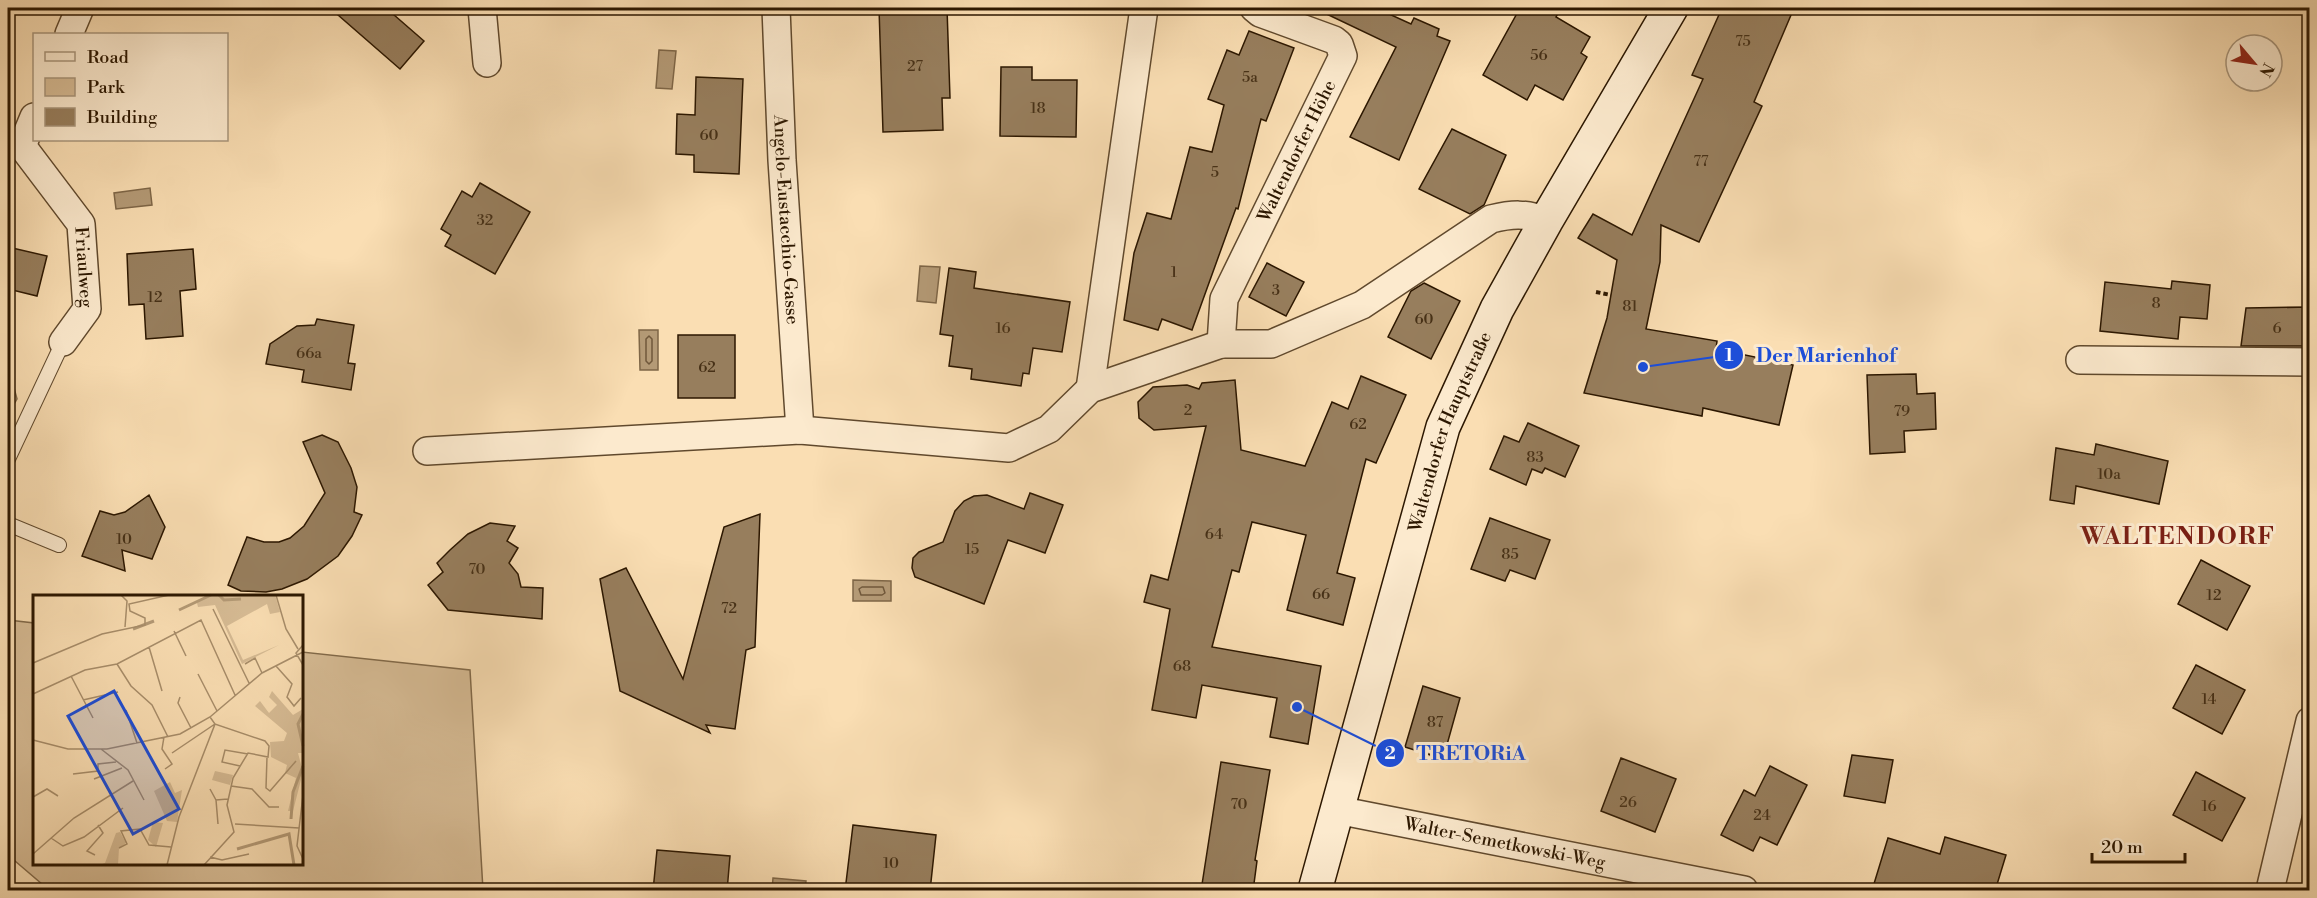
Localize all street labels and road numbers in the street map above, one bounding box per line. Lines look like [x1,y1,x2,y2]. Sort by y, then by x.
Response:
street label: Waltendorfer Höhe [1252,76,1341,227]
street label: Angelo-Eustacchio-Gasse [768,113,804,325]
street label: Friaulweg [69,226,98,309]
street label: Waltendorfer Hauptstraße [1403,328,1497,536]
street label: Walter-Semetkowski-Weg [1401,812,1608,875]

